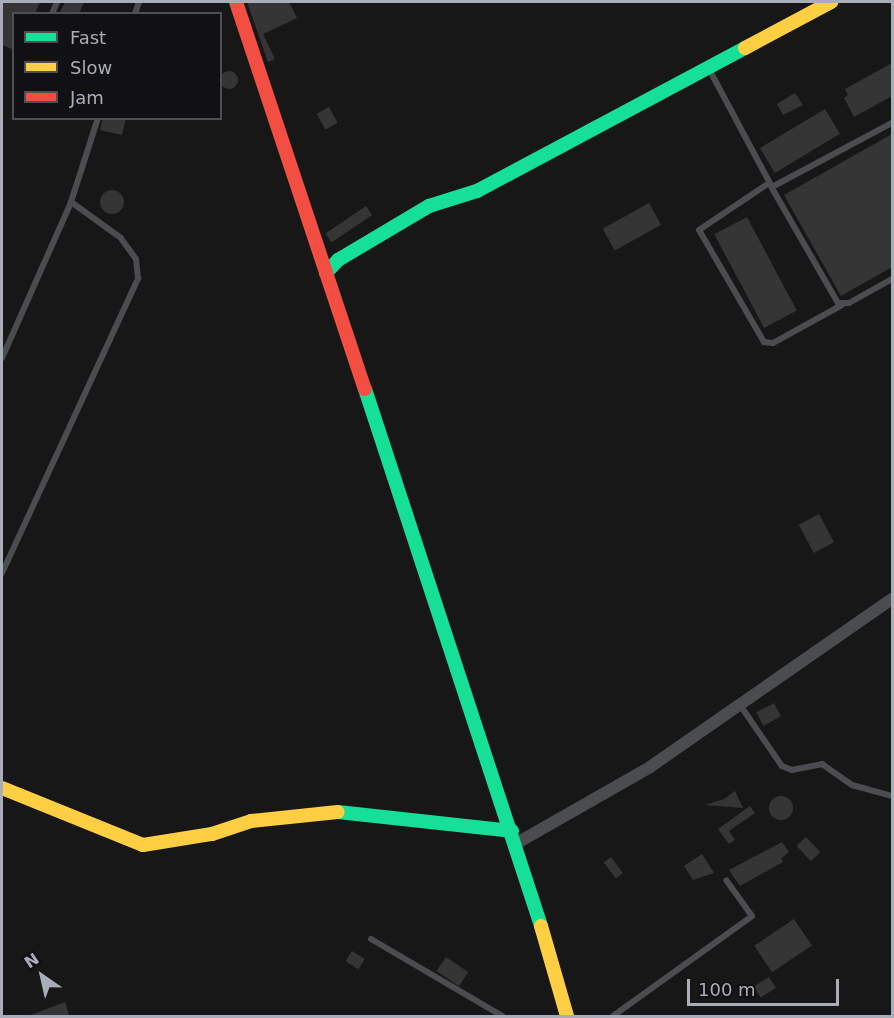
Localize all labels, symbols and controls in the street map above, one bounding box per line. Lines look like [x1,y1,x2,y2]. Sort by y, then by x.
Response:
legend [12,12,222,120]
text: Fast [70,27,106,48]
text: Slow [70,57,112,78]
text: Jam [70,87,104,108]
north arrow [12,946,72,1006]
text: N [21,949,43,972]
scale bar [690,967,842,1005]
text: 100 m [698,979,756,1000]

